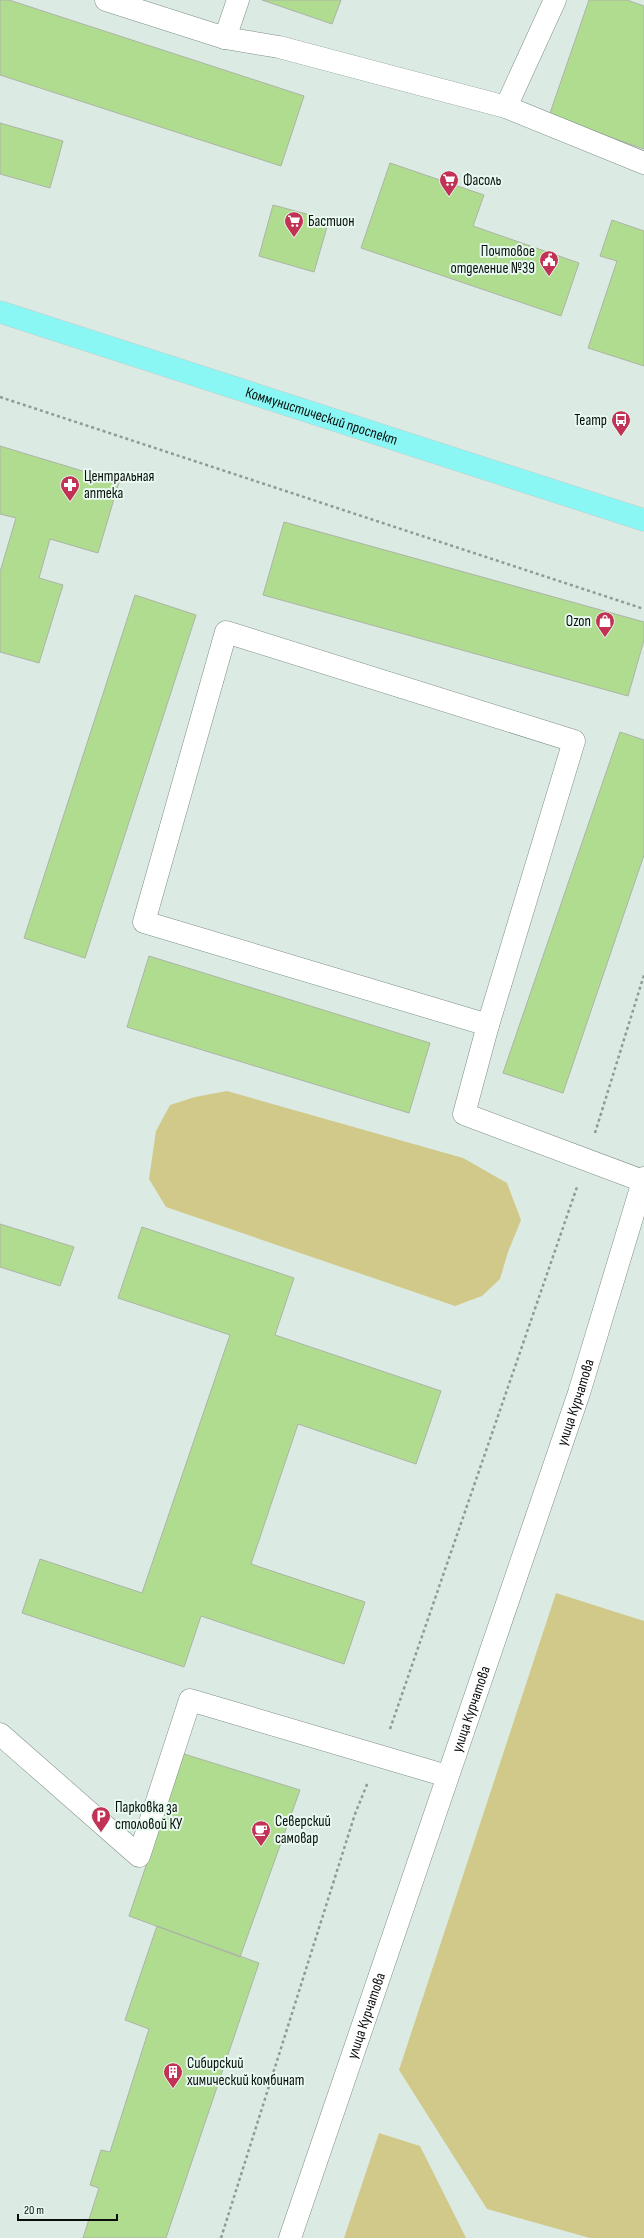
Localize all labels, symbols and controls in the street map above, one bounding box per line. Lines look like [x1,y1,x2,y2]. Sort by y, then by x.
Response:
supermarket icon: Фасоль [438,169,460,197]
place label: Фасоль [463,171,502,190]
supermarket icon: Бастион [283,210,305,238]
place label: Бастион [308,212,355,231]
place label: Почтовое отделение №39 [450,242,535,278]
public building icon: Почтовое отделение №39 [538,249,560,277]
street label: Коммунистический проспект [243,382,400,449]
bus stop icon: Театр [610,409,632,437]
place label: Театр [574,411,607,430]
place label: Центральная аптека [84,467,155,503]
pharmacy icon: Центральная аптека [59,474,81,502]
shop icon: Ozon [594,610,616,638]
place label: Ozon [566,612,591,631]
street label: улица Курчатова [552,1357,598,1448]
street label: улица Курчатова [447,1663,495,1755]
place label: Парковка за столовой КУ [115,1798,183,1834]
parking icon: Парковка за столовой КУ [90,1805,112,1833]
place label: Северский самовар [275,1812,331,1848]
cafe icon: Северский самовар [250,1819,272,1847]
street label: улица Курчатова [343,1970,390,2061]
place label: Сибирский химический комбинат [187,2054,304,2090]
building icon: Сибирский химический комбинат [162,2061,184,2089]
scale bar [18,2196,117,2222]
text: 20 m [24,2203,44,2218]

